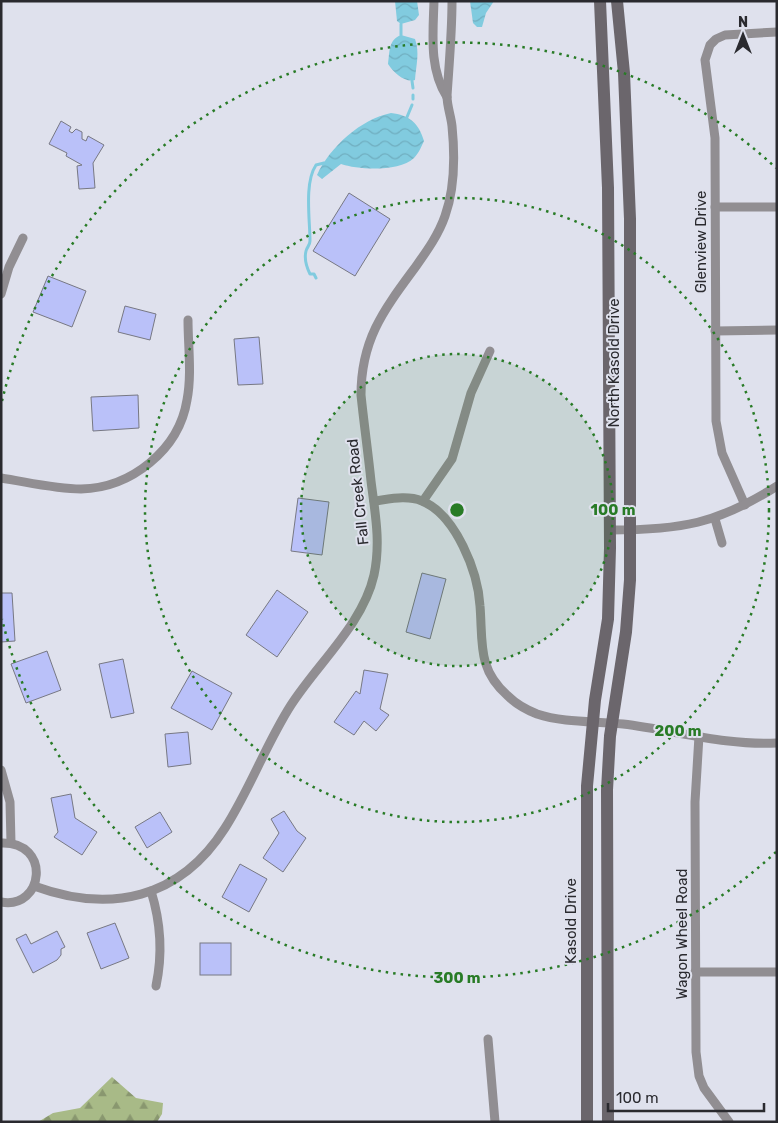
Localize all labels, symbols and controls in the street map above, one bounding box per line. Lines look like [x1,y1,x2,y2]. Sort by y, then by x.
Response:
north arrow [718,10,768,60]
text: N [738,14,748,31]
street label: Glenview Drive [692,191,710,293]
street label: North Kasold Drive [605,298,623,428]
street label: Fall Creek Road [343,438,373,546]
centre of rings [448,501,466,519]
text: 100 m [591,501,635,519]
text: 200 m [654,722,702,740]
street label: Wagon Wheel Road [673,869,691,999]
street label: Kasold Drive [562,878,580,964]
text: 300 m [433,969,481,987]
scale bar [608,1080,764,1112]
text: 100 m [616,1089,658,1107]

